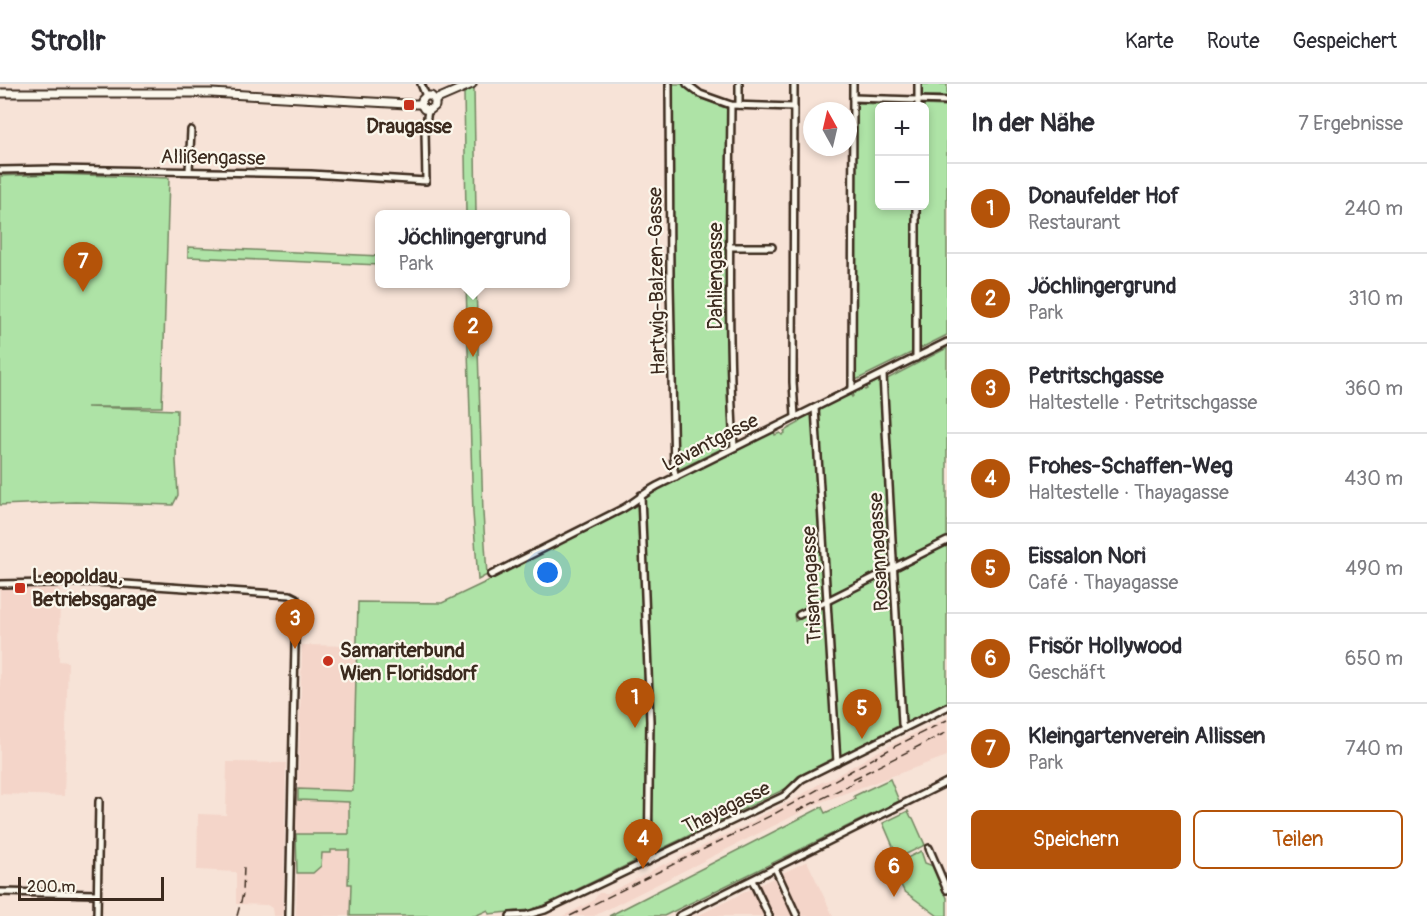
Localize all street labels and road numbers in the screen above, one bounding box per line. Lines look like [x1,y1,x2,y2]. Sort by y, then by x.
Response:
street label: Allißengasse [160,144,266,171]
street label: Hartwig-Balzen-Gasse [642,187,671,375]
street label: Dahliengasse [703,222,728,330]
street label: Lavantgasse [658,408,763,477]
street label: Rosannagasse [863,492,894,612]
street label: Trisannagasse [796,525,827,644]
street label: Thayagasse [678,775,774,839]

